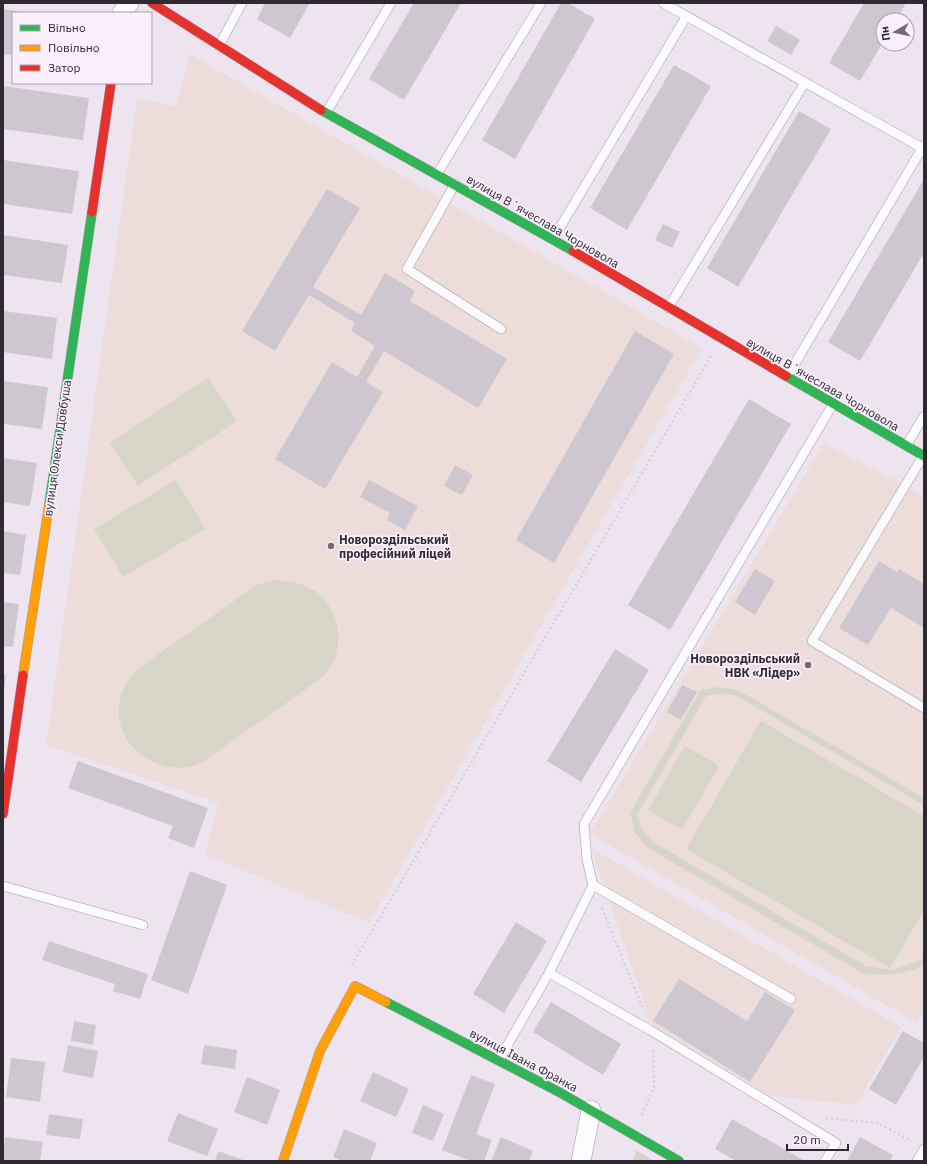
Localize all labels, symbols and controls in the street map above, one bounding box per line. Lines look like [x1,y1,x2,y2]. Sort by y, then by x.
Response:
legend [12,12,152,84]
north arrow [875,12,915,52]
text: Вільно [48,20,86,35]
text: Пн [877,25,893,42]
text: Повільно [48,40,100,55]
text: Затор [48,60,81,75]
street label: вулиця Вʼячеслава Чорновола [464,171,623,271]
street label: вулиця Вʼячеслава Чорновола [744,334,903,434]
street label: вулиця Олекси Довбуша [40,378,74,517]
place label: Новороздільський професійний ліцей [339,532,451,561]
marker: Новороздільський професійний ліцей [326,541,336,551]
place label: Новороздільський НВК «Лідер» [690,651,800,680]
marker: Новороздільський НВК «Лідер» [803,660,813,670]
street label: вулиця Івана Франка [467,1025,581,1095]
scale bar [787,1126,848,1152]
text: 20 m [793,1132,821,1147]

